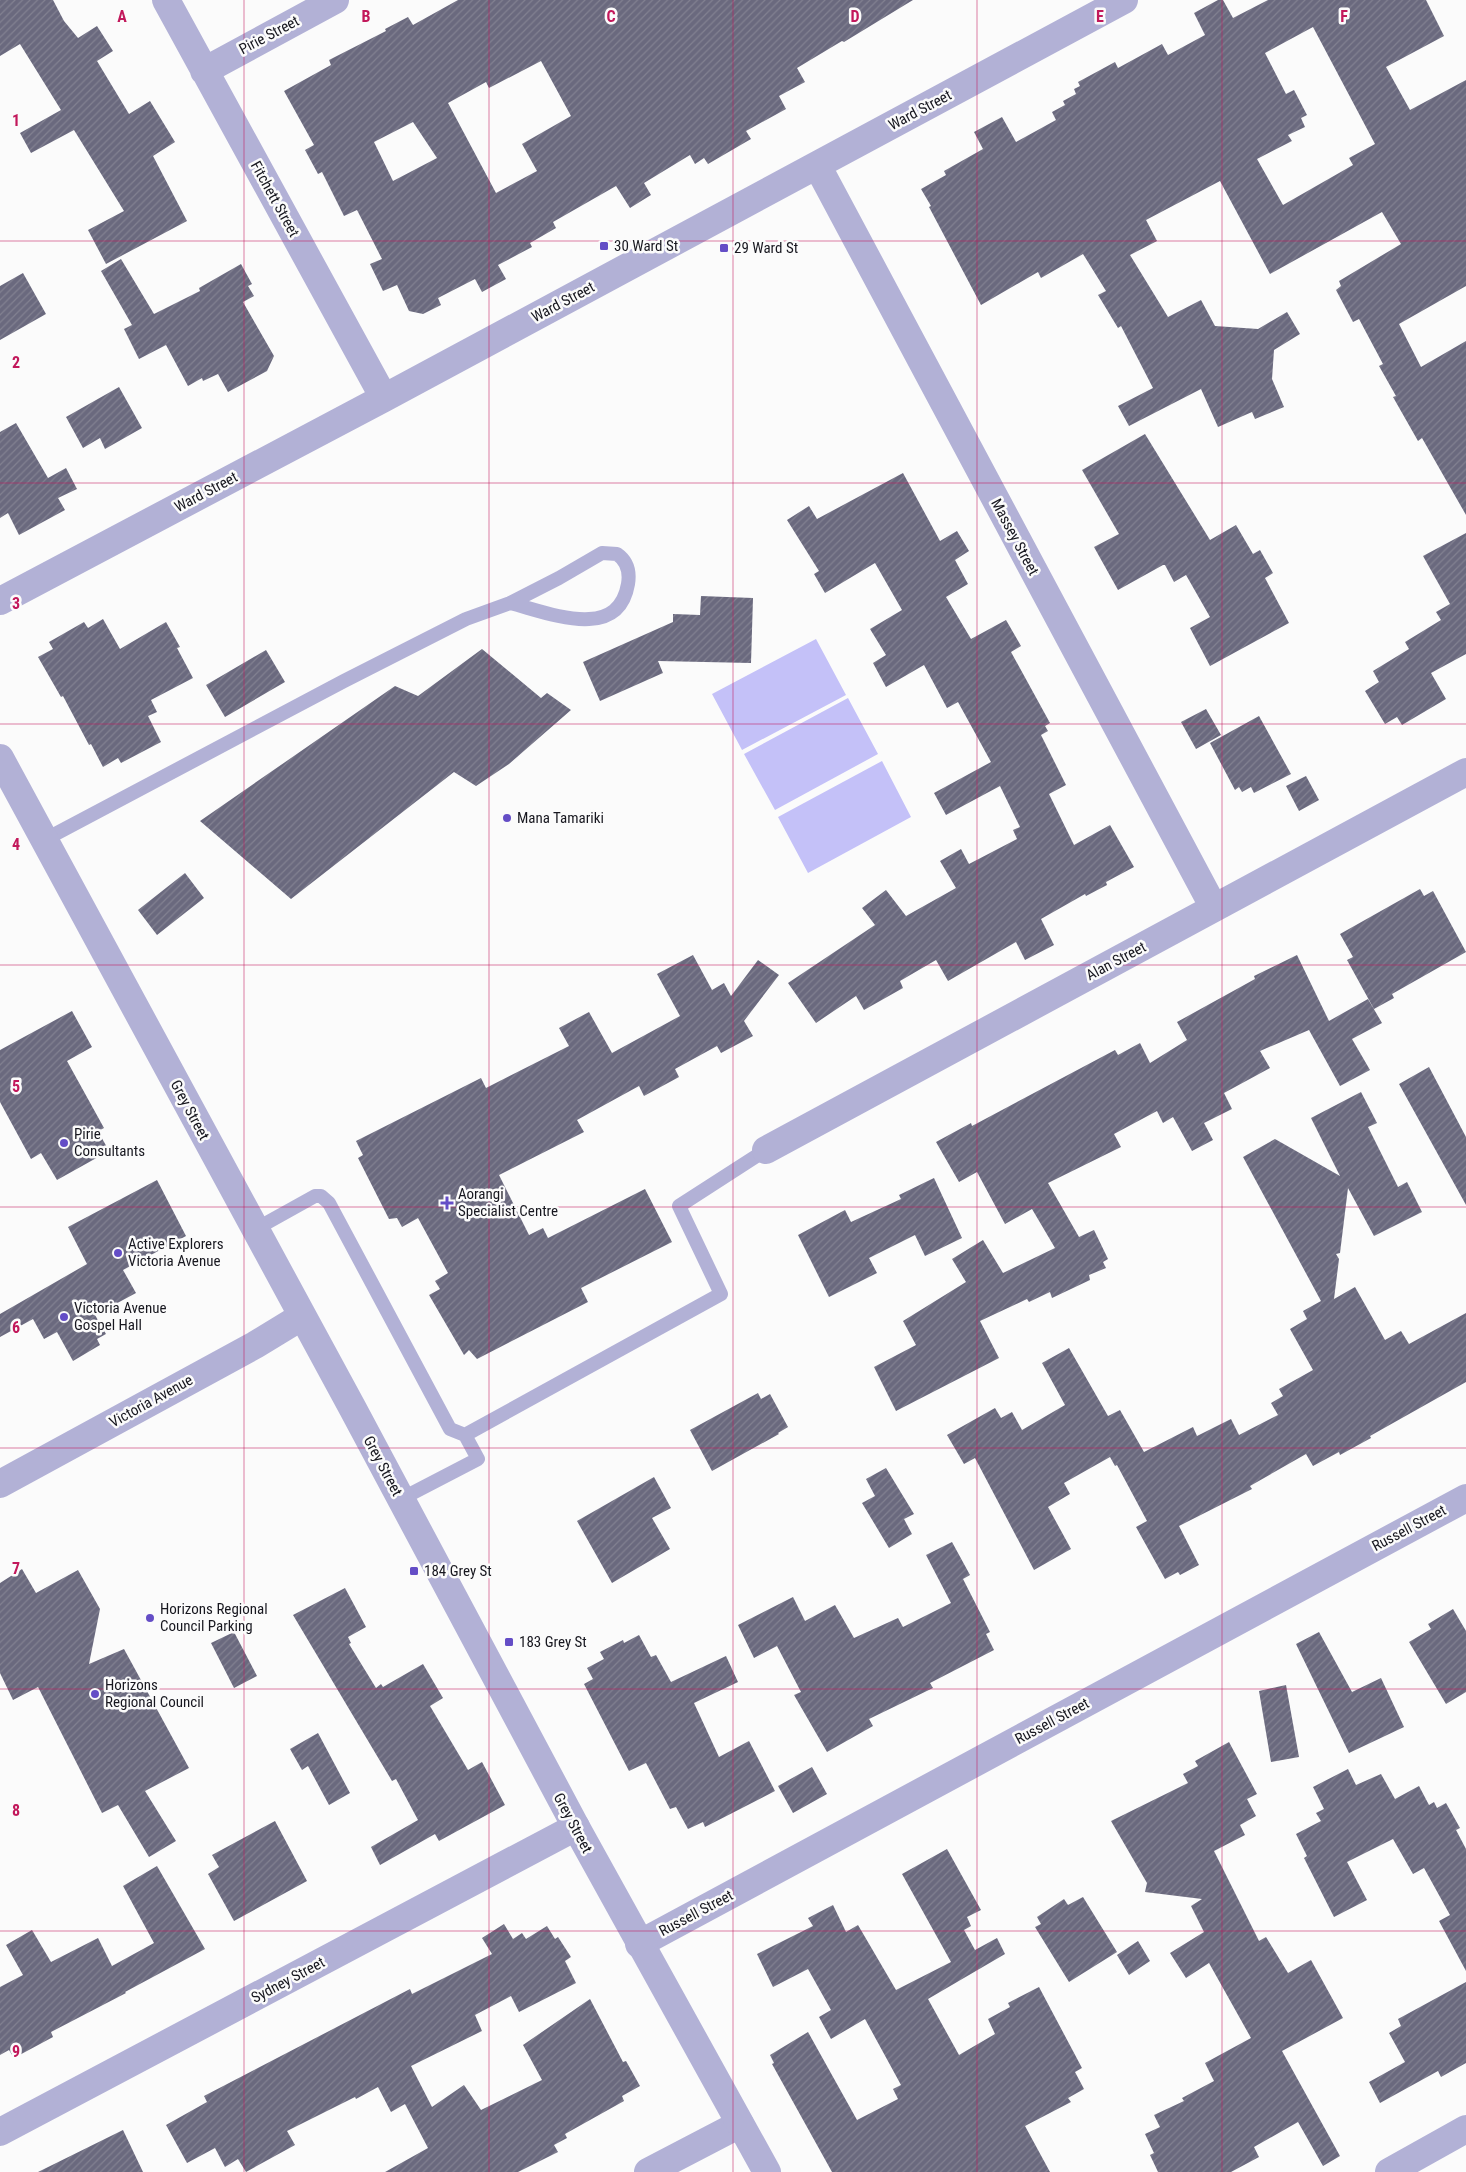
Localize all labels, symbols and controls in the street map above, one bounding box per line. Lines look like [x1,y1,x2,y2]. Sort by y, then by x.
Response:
text: A [117,7,127,26]
text: B [362,7,371,26]
text: C [606,7,616,26]
text: D [850,7,860,26]
text: E [1096,7,1104,26]
text: F [1340,7,1348,26]
street label: Pirie Street [236,12,302,58]
street label: Ward Street [885,86,955,134]
text: 1 [12,111,20,130]
street label: Fitchett Street [247,158,303,240]
place label: 30 Ward St [614,237,678,255]
place label: 29 Ward St [734,239,798,257]
marker: 30 Ward St [598,240,610,252]
marker: 29 Ward St [718,242,730,254]
street label: Ward Street [528,278,598,326]
text: 2 [12,353,20,372]
street label: Ward Street [171,468,241,516]
street label: Massey Street [987,496,1043,578]
text: 3 [12,594,20,613]
place label: Mana Tamariki [517,809,604,827]
marker: Mana Tamariki [501,812,513,824]
text: 4 [12,835,20,854]
street label: Alan Street [1083,938,1149,984]
text: 5 [12,1077,20,1096]
street label: Grey Street [167,1077,213,1143]
place label: Pirie Consultants [74,1125,145,1160]
marker: Pirie Consultants [58,1137,70,1149]
place label: Aorangi Specialist Centre [458,1185,558,1220]
marker: Aorangi Specialist Centre [440,1196,454,1210]
place label: Active Explorers Victoria Avenue [128,1235,224,1270]
marker: Active Explorers Victoria Avenue [112,1247,124,1259]
place label: Victoria Avenue Gospel Hall [74,1299,166,1334]
marker: Victoria Avenue Gospel Hall [58,1311,70,1323]
text: 6 [12,1318,20,1337]
street label: Victoria Avenue [106,1371,196,1431]
street label: Grey Street [360,1433,406,1499]
street label: Russell Street [1369,1501,1449,1555]
text: 7 [12,1559,20,1578]
place label: 184 Grey St [424,1562,492,1580]
marker: 184 Grey St [408,1565,420,1577]
place label: Horizons Regional Council Parking [160,1600,268,1635]
marker: Horizons Regional Council Parking [144,1612,156,1624]
place label: 183 Grey St [519,1633,587,1651]
marker: 183 Grey St [503,1636,515,1648]
place label: Horizons Regional Council [105,1676,204,1711]
marker: Horizons Regional Council [89,1688,101,1700]
street label: Russell Street [1012,1694,1092,1748]
street label: Grey Street [550,1790,596,1856]
text: 8 [12,1801,20,1820]
street label: Russell Street [656,1886,736,1940]
street label: Sydney Street [248,1953,328,2007]
text: 9 [12,2042,20,2061]

